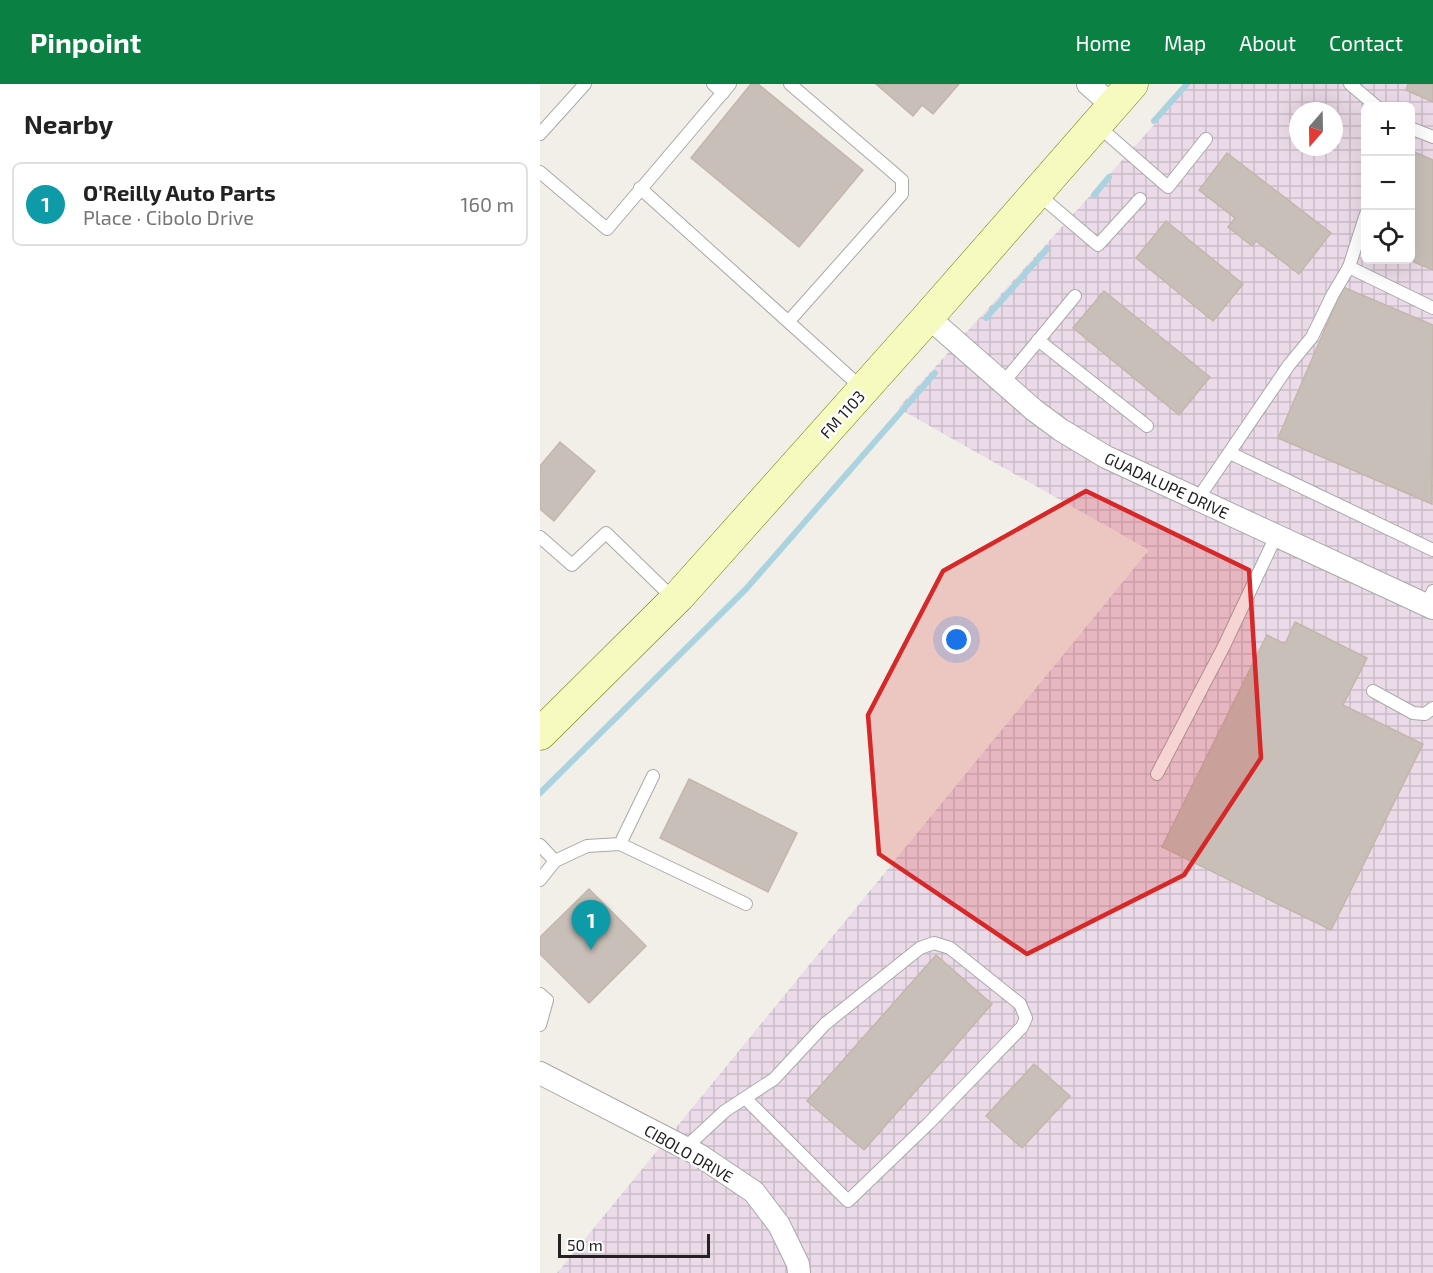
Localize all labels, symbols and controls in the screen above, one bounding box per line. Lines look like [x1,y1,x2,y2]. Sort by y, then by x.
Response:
text: Pinpoint [30,25,141,59]
text: Home [1075,30,1131,55]
text: Map [1164,30,1206,55]
text: About [1239,30,1296,55]
text: Contact [1329,30,1403,55]
north arrow [1289,102,1343,156]
map controls [1361,102,1415,264]
button: + [1361,102,1415,156]
text: Nearby [24,108,113,139]
button: − [1361,156,1415,210]
text: O'Reilly Auto Parts [83,179,276,205]
text: 1 [41,192,50,216]
text: 160 m [461,192,514,216]
text: Place · Cibolo Drive [83,205,254,229]
button: locate [1361,210,1415,264]
street label: FM 1103 [816,386,868,442]
street label: GUADALUPE DRIVE [1102,448,1232,522]
your location [942,625,971,654]
pin: 1 [572,900,610,950]
street label: CIBOLO DRIVE [641,1120,737,1186]
scale bar [558,1231,710,1258]
text: 50 m [567,1235,603,1254]

